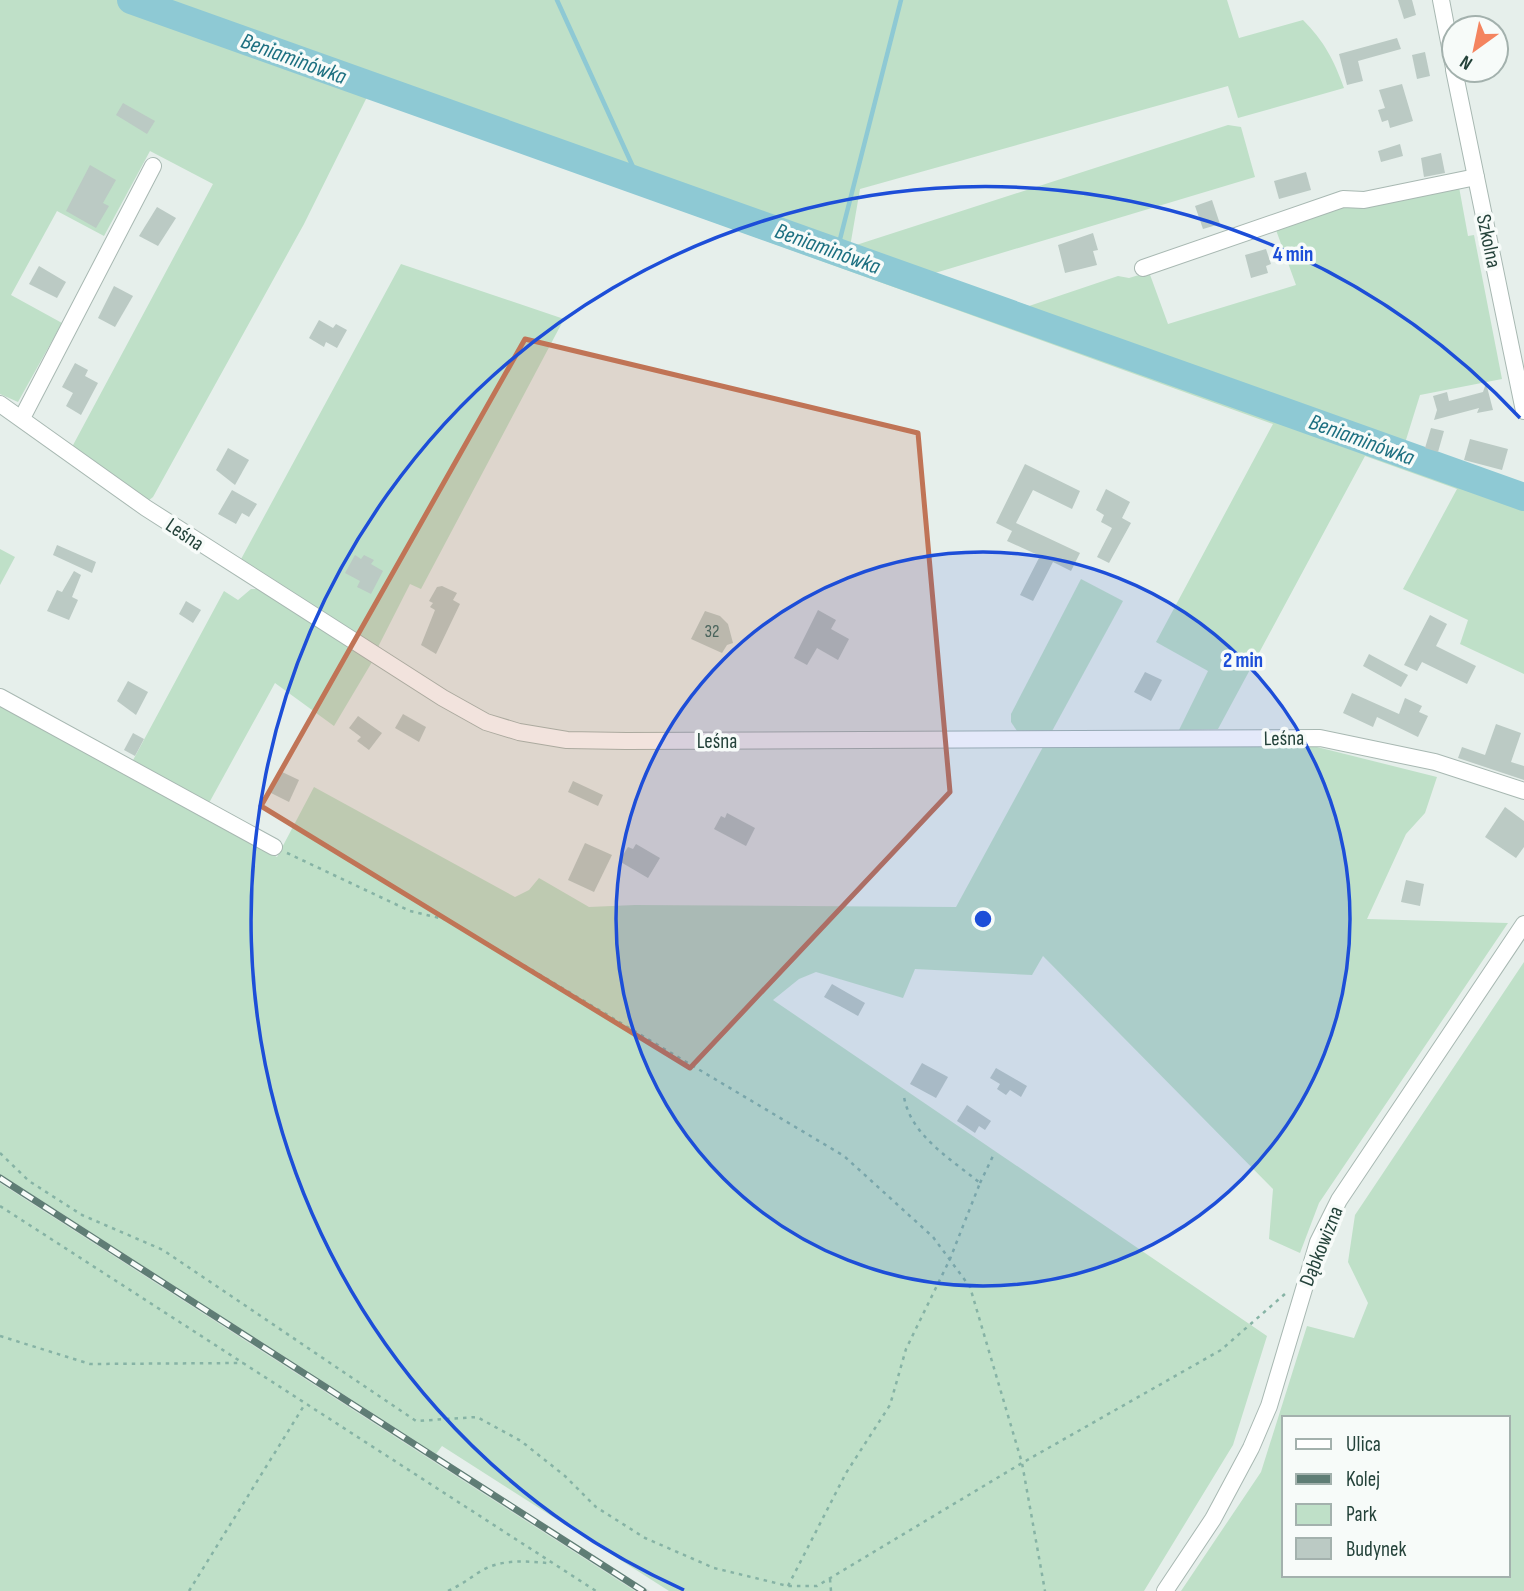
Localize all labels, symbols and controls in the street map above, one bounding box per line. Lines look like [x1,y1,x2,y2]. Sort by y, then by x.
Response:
north arrow [1440,14,1510,84]
water label: Beniaminówka [237,27,351,91]
text: N [1456,50,1477,74]
street label: Szkolna [1471,212,1506,270]
water label: Beniaminówka [771,217,885,281]
text: 4 min [1273,242,1313,267]
water label: Beniaminówka [1305,408,1419,472]
street label: Leśna [161,513,209,556]
house number: 32 [705,621,719,642]
text: 2 min [1223,648,1263,673]
street label: Leśna [1263,726,1305,751]
street label: Leśna [697,729,737,754]
centre of rings [971,907,995,931]
street label: Dąbkowizna [1294,1203,1349,1290]
legend [1282,1416,1510,1577]
text: Ulica [1346,1432,1381,1457]
text: Kolej [1346,1467,1380,1492]
text: Park [1346,1502,1377,1527]
text: Budynek [1346,1537,1406,1562]

